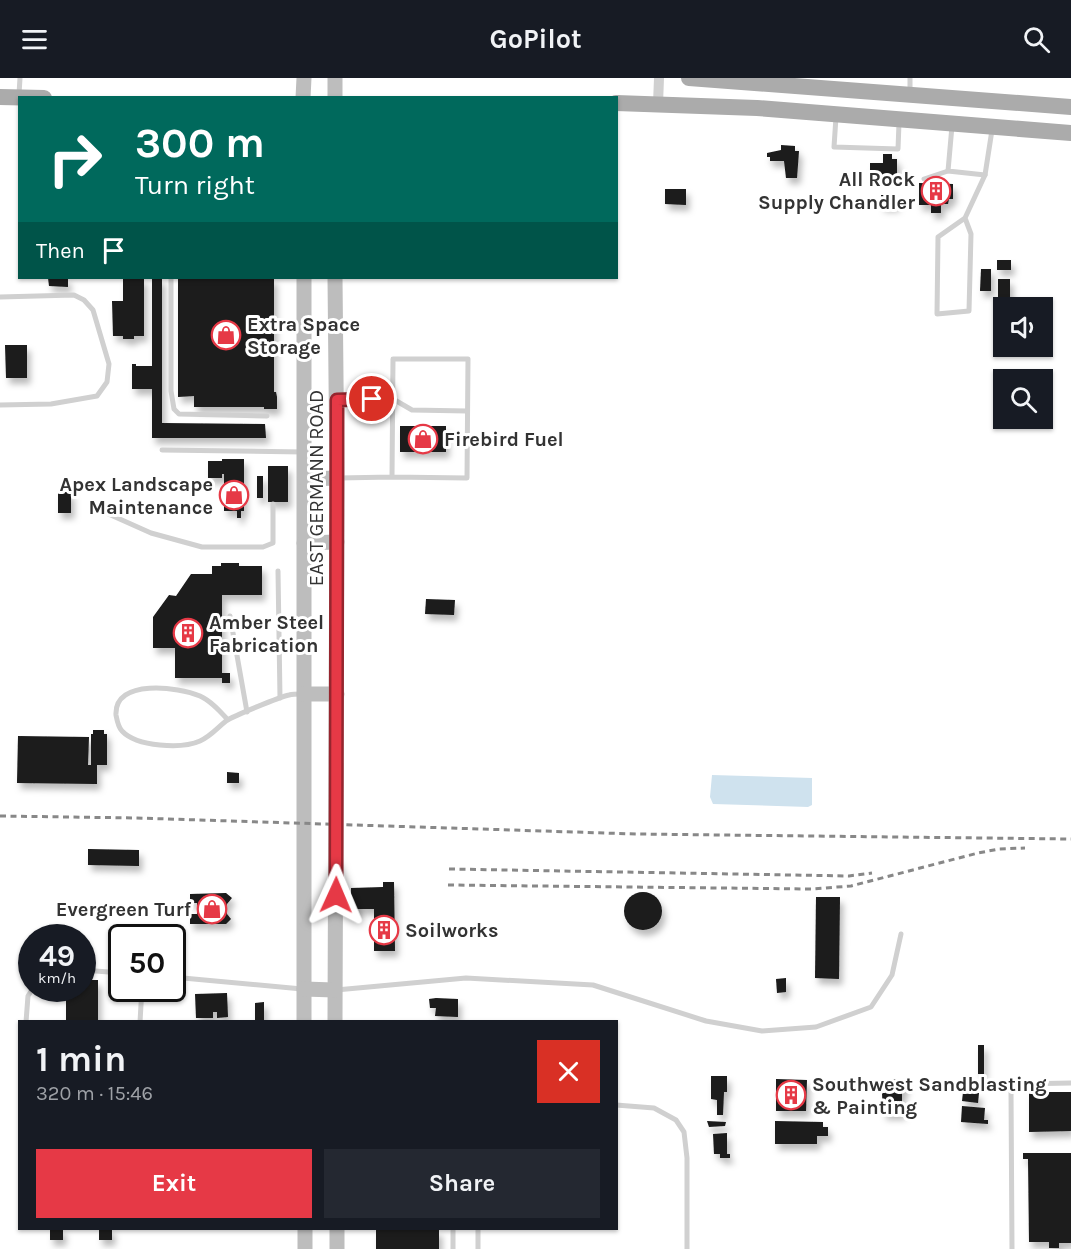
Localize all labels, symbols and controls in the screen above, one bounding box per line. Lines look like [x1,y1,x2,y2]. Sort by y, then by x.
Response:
icon: menu [18,23,51,56]
text: GoPilot [489,23,582,55]
icon: search [1020,23,1053,56]
text: 300 m [135,118,265,168]
icon: right [36,120,114,198]
place label: All Rock Supply Chandler [758,168,915,214]
text: Turn right [135,169,255,201]
building icon: All Rock Supply Chandler [920,175,952,207]
icon: arrive [97,234,130,267]
text: Then [36,238,85,264]
map controls [993,297,1053,429]
button: sound [993,297,1053,357]
place label: Extra Space Storage [247,313,360,359]
shop icon: Extra Space Storage [210,319,242,351]
button: search [993,369,1053,429]
pin [346,373,397,424]
icon: arrive [355,382,388,415]
street label: EAST GERMANN ROAD [305,390,328,586]
shop icon: Firebird Fuel [407,423,439,455]
place label: Firebird Fuel [444,428,564,451]
place label: Apex Landscape Maintenance [60,473,213,519]
shop icon: Apex Landscape Maintenance [218,479,250,511]
place label: Amber Steel Fabrication [209,611,324,657]
building icon: Amber Steel Fabrication [172,617,204,649]
position arrow [304,863,368,927]
shop icon: Evergreen Turf [196,893,228,925]
place label: Evergreen Turf [56,898,192,921]
building icon: Soilworks [368,914,400,946]
place label: Soilworks [405,919,498,942]
speed limit sign: 50 [108,924,186,1002]
text: 49 [39,938,75,974]
text: km/h [38,969,76,987]
text: 1 min [36,1038,126,1080]
button: close [537,1040,600,1103]
place label: Southwest Sandblasting & Painting [812,1073,1047,1119]
building icon: Southwest Sandblasting & Painting [775,1079,807,1111]
text: 320 m · 15:46 [36,1082,153,1105]
button: Exit [36,1149,312,1218]
button: Share [324,1149,600,1218]

